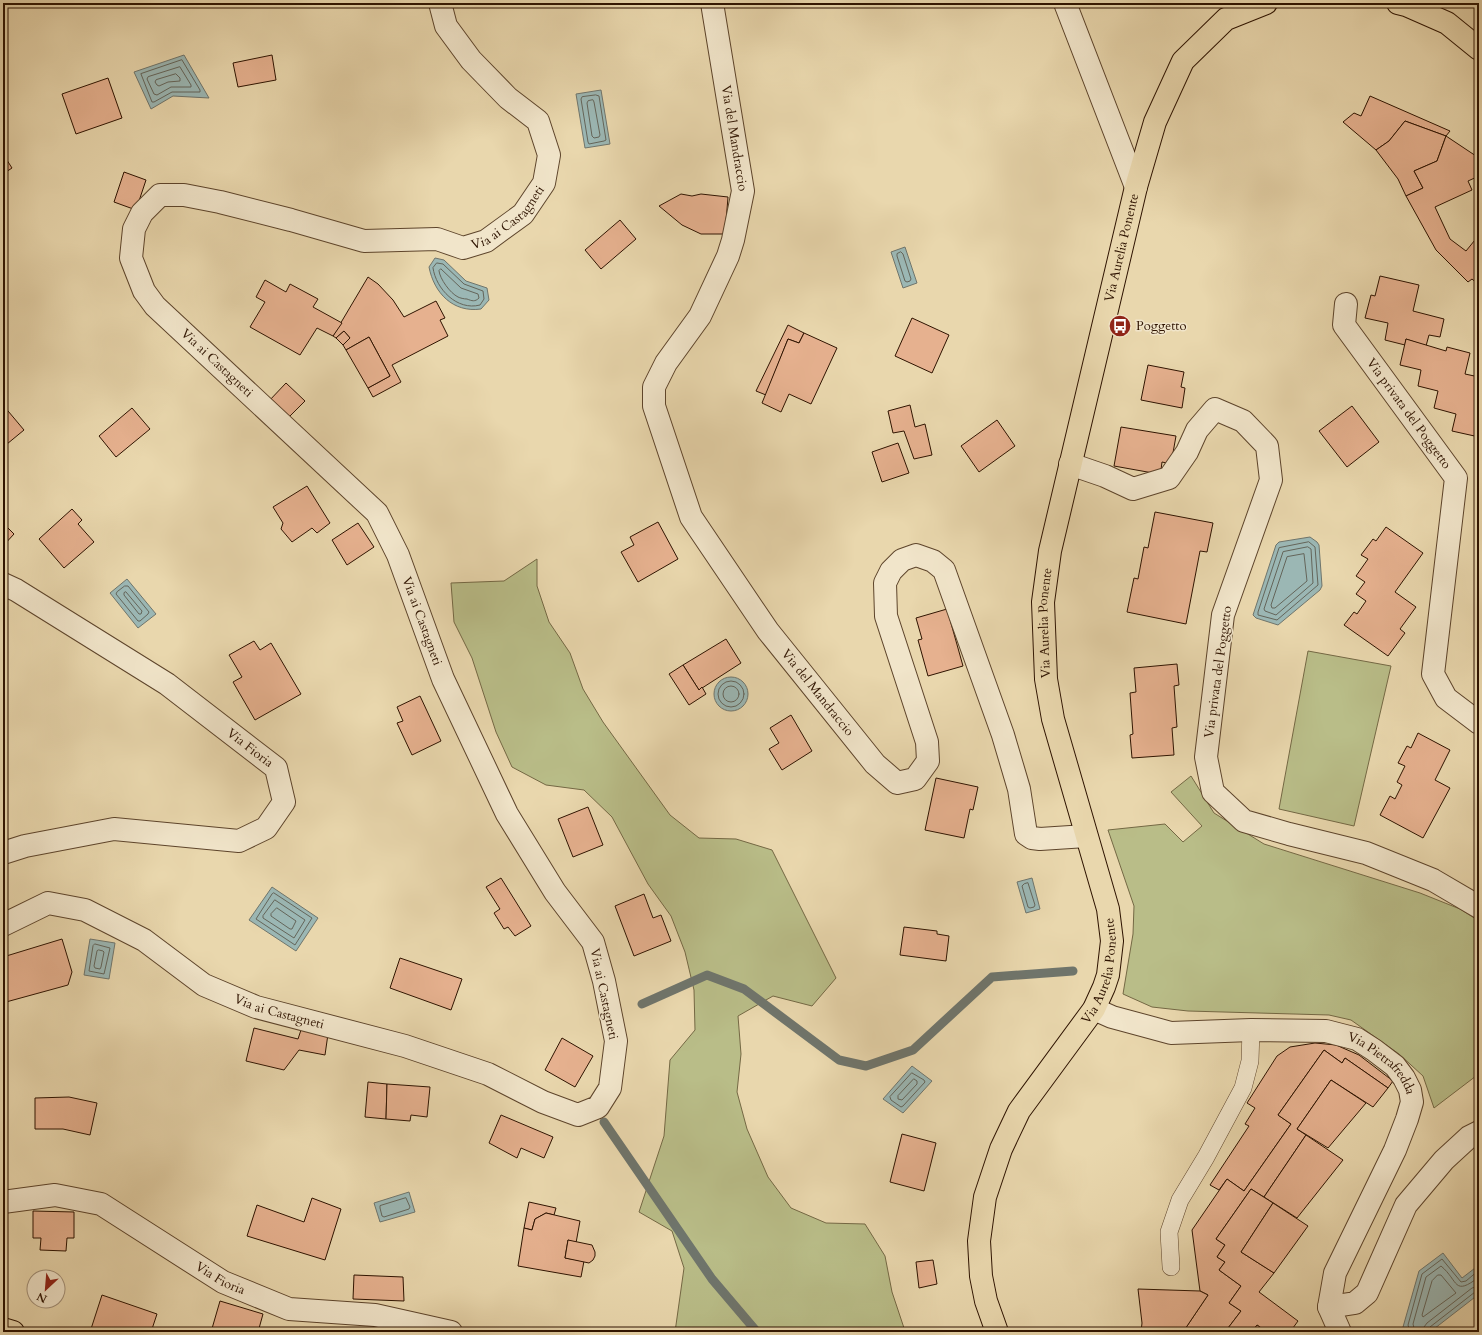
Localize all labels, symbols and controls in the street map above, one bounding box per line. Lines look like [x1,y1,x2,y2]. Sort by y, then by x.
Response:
street label: Via del Mandraccio [717,84,752,192]
street label: Via ai Castagneti [469,182,549,254]
street label: Via Aurelia Ponente [1100,192,1143,304]
bus stop icon: Poggetto [1107,313,1133,339]
place label: Poggetto [1136,317,1186,335]
street label: Via ai Castagneti [177,325,257,402]
street label: Via privata del Poggetto [1362,355,1456,473]
street label: Via Aurelia Ponente [1034,566,1057,679]
street label: Via ai Castagneti [398,574,446,668]
street label: Via privata del Poggetto [1200,605,1236,739]
street label: Via del Mandraccio [777,645,858,740]
street label: Via Fioria [223,724,277,772]
street label: Via Aurelia Ponente [1077,917,1121,1028]
street label: Via ai Castagneti [586,947,623,1042]
street label: Via ai Castagneti [231,990,327,1034]
street label: Via Pietrafredda [1346,1028,1420,1096]
street label: Via Fioria [192,1258,248,1299]
north arrow [26,1269,66,1309]
text: N [34,1289,49,1306]

